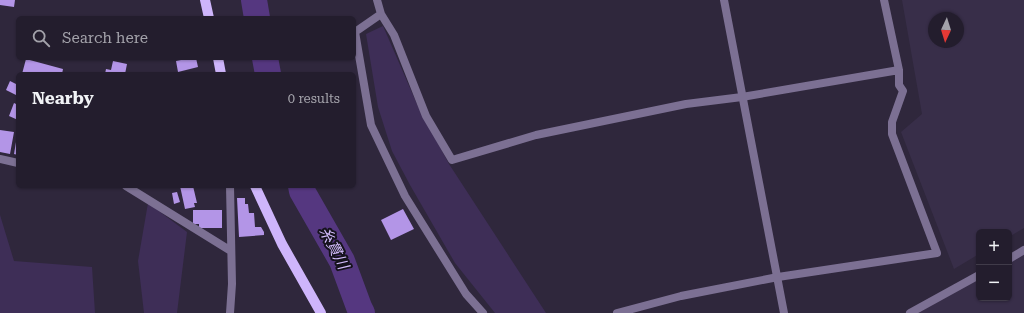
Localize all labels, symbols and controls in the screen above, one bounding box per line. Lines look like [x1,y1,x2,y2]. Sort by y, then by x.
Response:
north arrow [928,12,964,48]
search box [16,16,356,60]
icon: search [30,27,52,49]
text: Search here [62,29,148,47]
text: Nearby [32,88,94,108]
text: 0 results [288,91,340,106]
water label: 糸貫川 [316,224,353,274]
map controls [976,229,1012,301]
button: + [976,229,1012,265]
button: − [976,265,1012,301]

